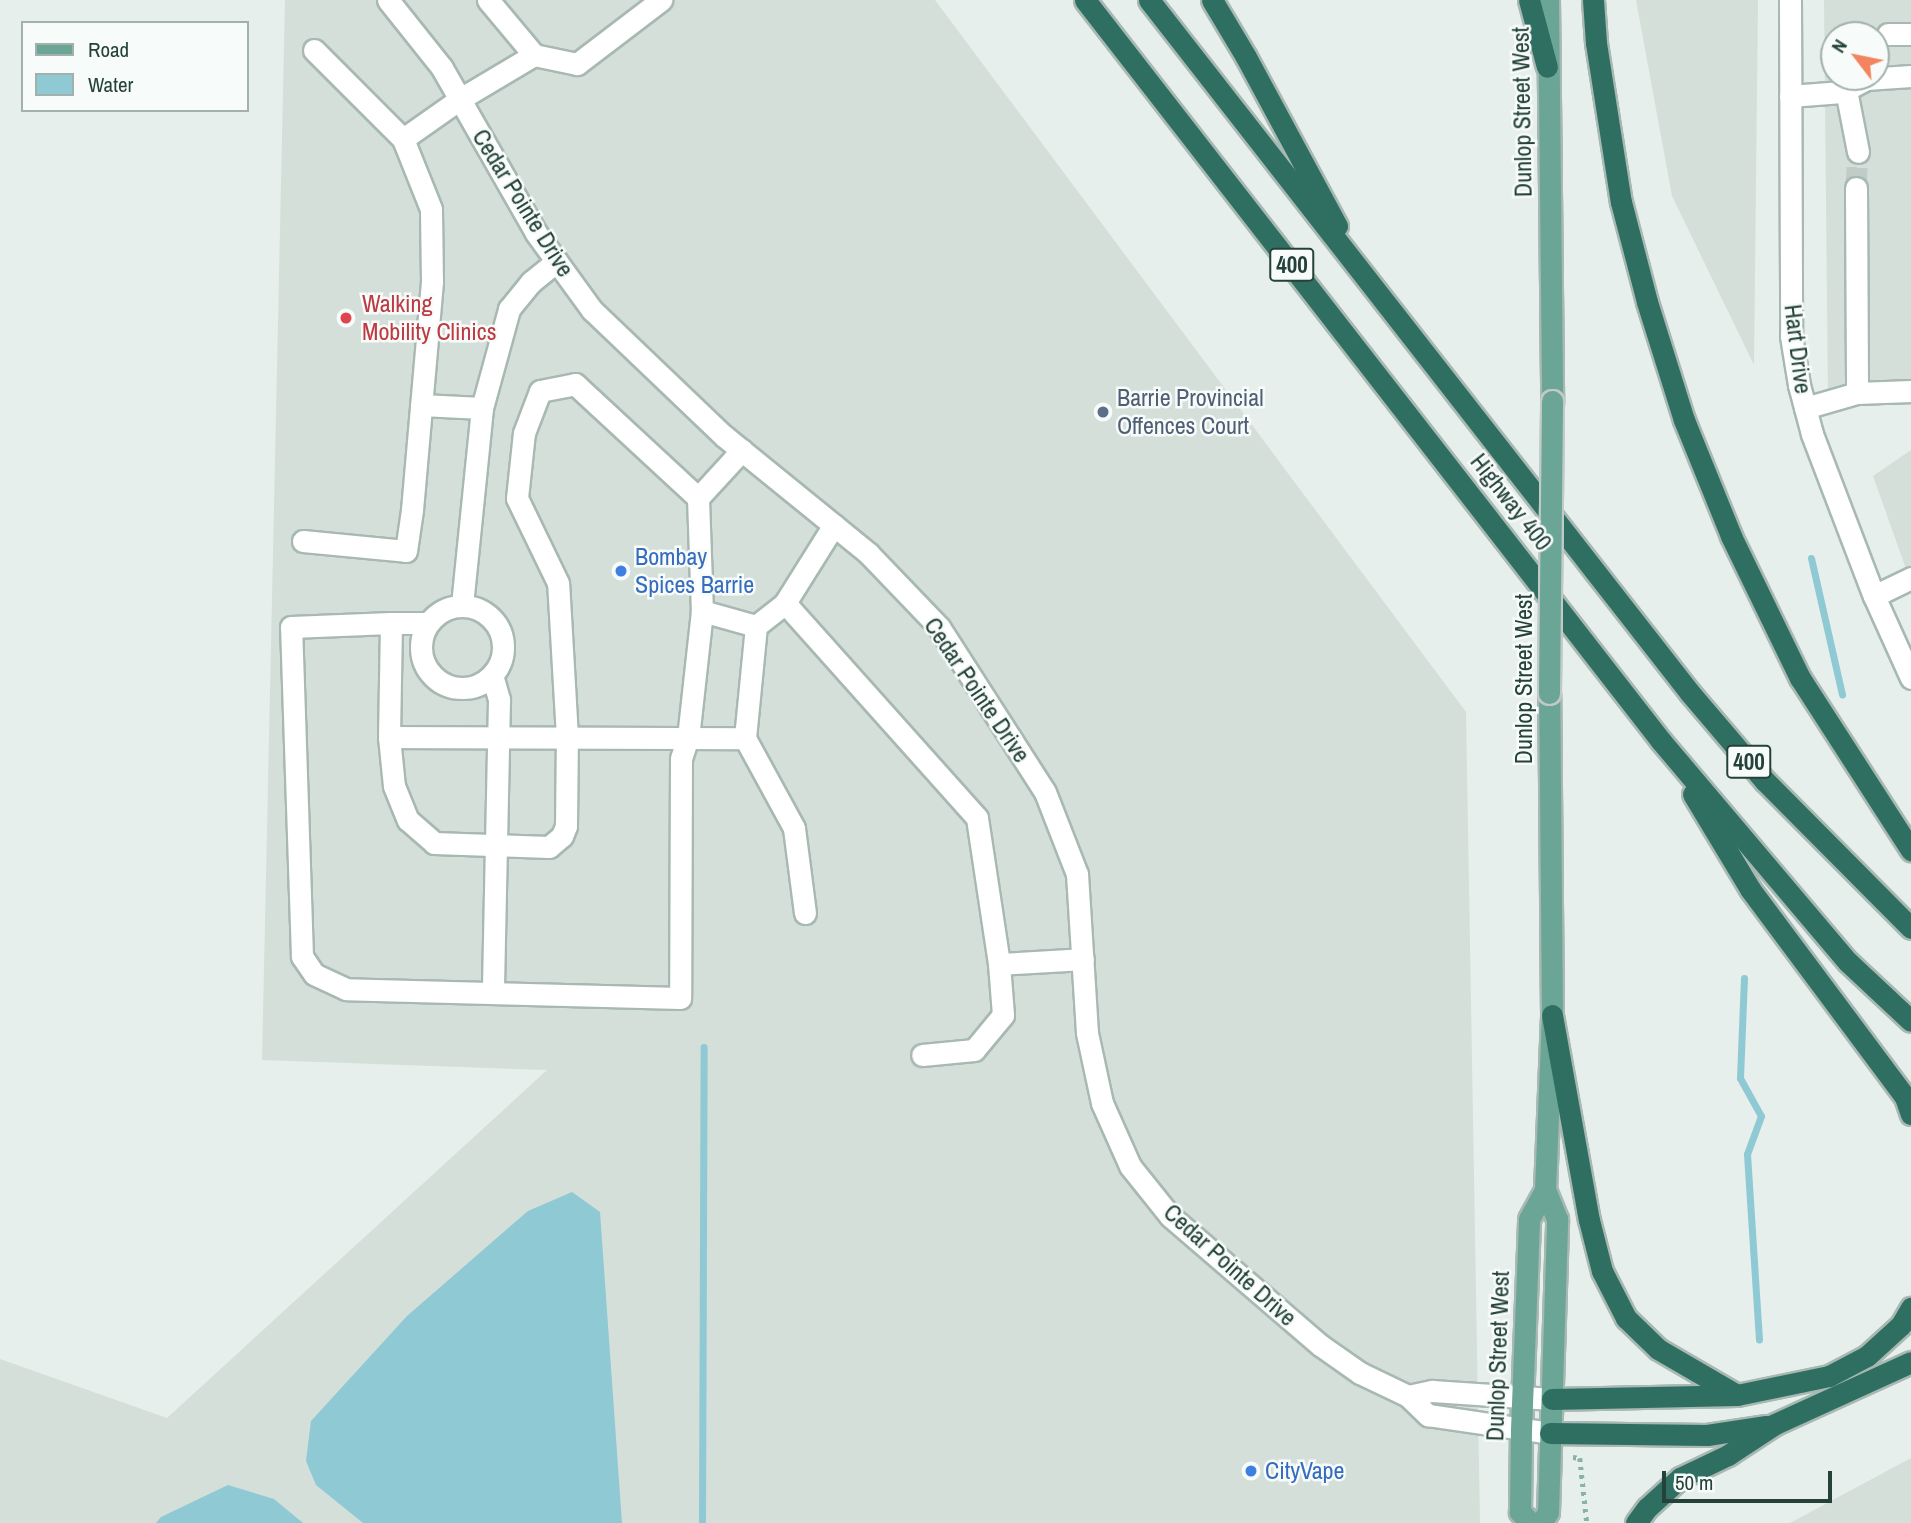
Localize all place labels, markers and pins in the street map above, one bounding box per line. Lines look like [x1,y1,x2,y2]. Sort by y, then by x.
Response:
place label: Walking Mobility Clinics [362,290,497,346]
marker: Walking Mobility Clinics [336,308,356,328]
place label: Barrie Provincial Offences Court [1117,384,1264,440]
marker: Barrie Provincial Offences Court [1095,404,1111,420]
place label: Bombay Spices Barrie [635,543,754,599]
marker: Bombay Spices Barrie [613,563,629,579]
place label: CityVape [1265,1457,1345,1485]
marker: CityVape [1243,1463,1259,1479]

